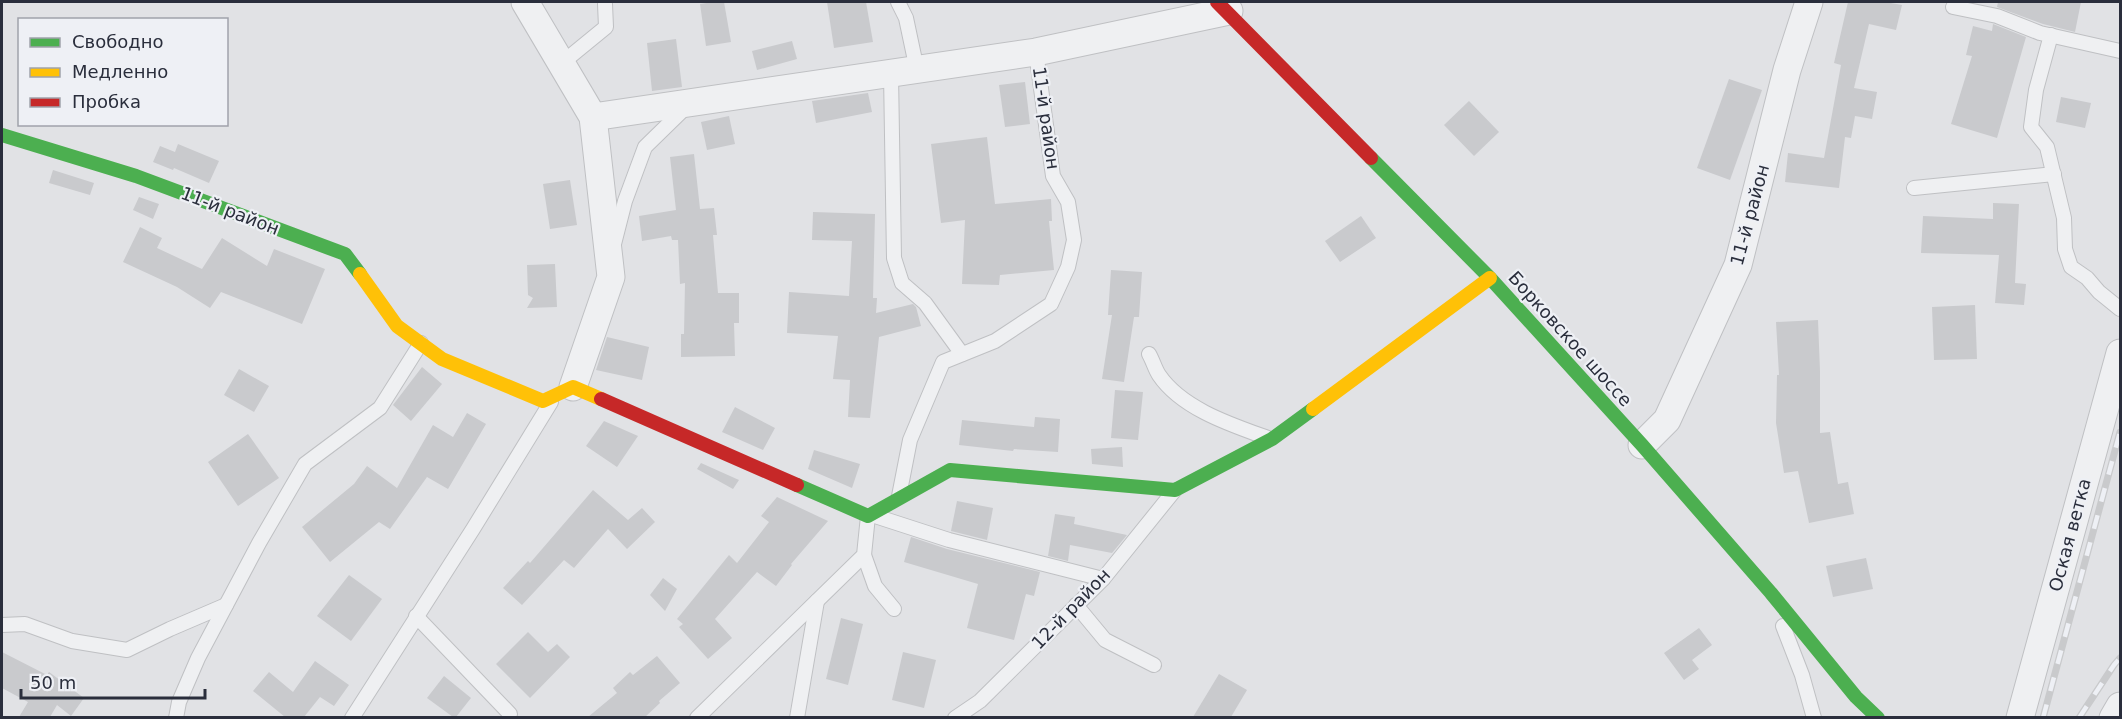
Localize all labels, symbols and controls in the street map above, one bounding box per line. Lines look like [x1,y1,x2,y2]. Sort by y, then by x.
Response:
legend [18,18,228,126]
text: Свободно [72,31,164,52]
text: Медленно [72,61,168,82]
street label: 11-й район [1029,65,1064,171]
text: Пробка [72,91,141,112]
street label: 11-й район [1726,162,1773,268]
street label: 11-й район [178,182,282,239]
street label: Борковское шоссе [1504,267,1636,410]
street label: Оская ветка [2044,476,2095,594]
street label: 12-й район [1027,564,1114,653]
scale bar [21,662,206,700]
text: 50 m [30,672,76,693]

